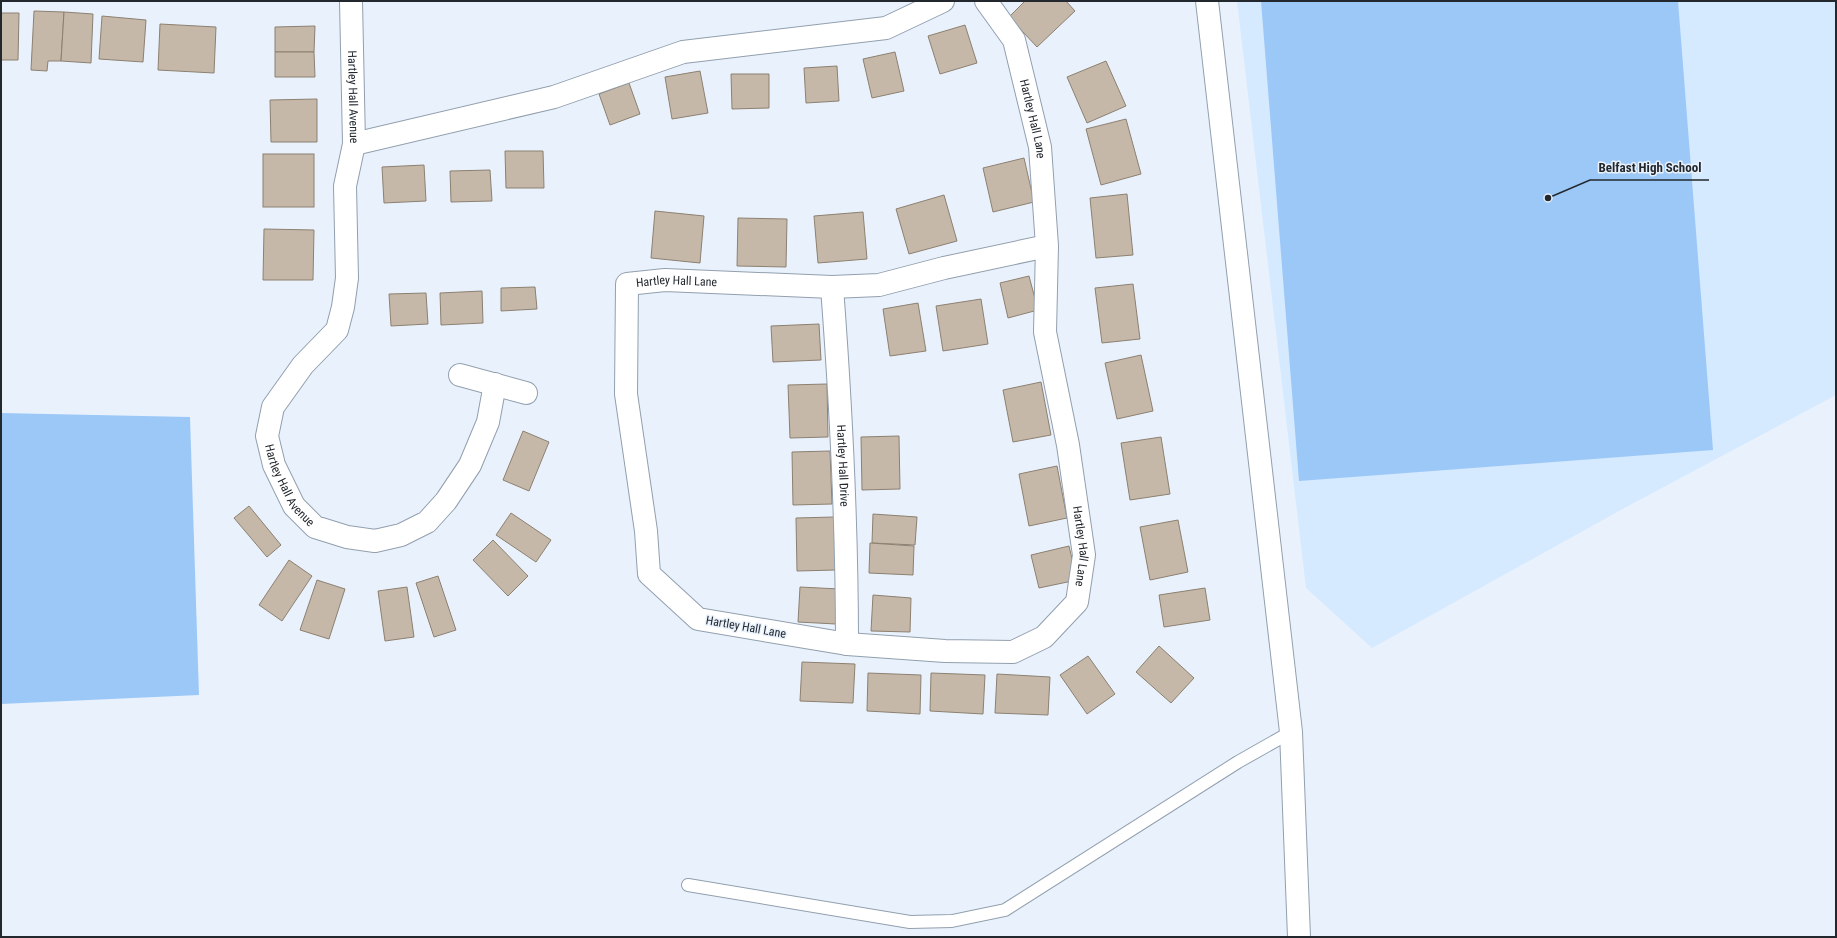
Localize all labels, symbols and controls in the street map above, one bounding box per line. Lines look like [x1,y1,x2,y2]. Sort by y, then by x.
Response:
street label: Hartley Hall Avenue [345,50,361,144]
street label: Hartley Hall Lane [1017,78,1048,159]
callout: Belfast High School [1590,155,1709,180]
text: Belfast High School [1599,160,1701,175]
street label: Hartley Hall Lane [635,273,718,290]
street label: Hartley Hall Drive [834,424,852,507]
street label: Hartley Hall Avenue [262,443,318,530]
street label: Hartley Hall Lane [1070,505,1091,588]
street label: Hartley Hall Lane [705,613,788,641]

